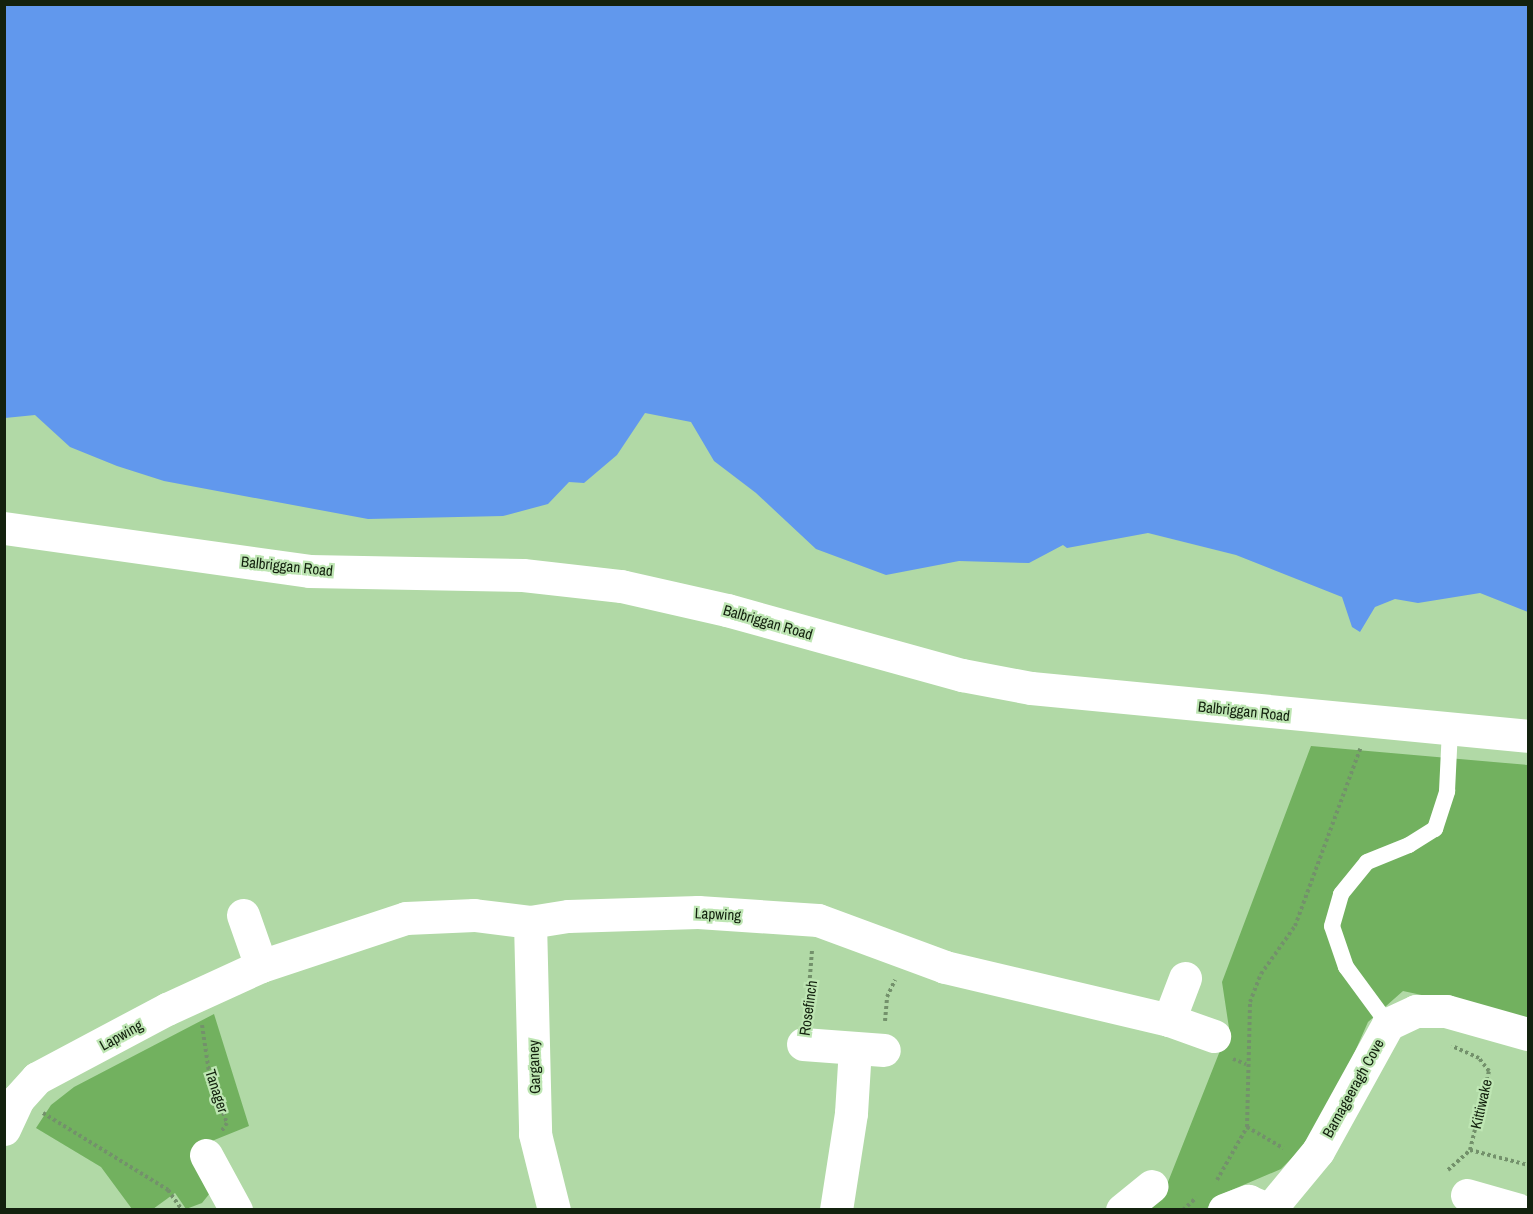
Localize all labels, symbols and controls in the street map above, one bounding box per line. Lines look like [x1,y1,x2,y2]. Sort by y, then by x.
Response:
street label: Balbriggan Road [240,552,334,580]
street label: Balbriggan Road [721,601,815,643]
street label: Balbriggan Road [1197,697,1291,725]
street label: Lapwing [694,904,742,924]
street label: Rosefinch [795,979,821,1037]
street label: Lapwing [96,1016,146,1054]
street label: Barnageeragh Cove [1318,1035,1388,1141]
street label: Garganey [524,1040,544,1094]
street label: Tanager [202,1067,232,1115]
street label: Kittiwake [1467,1077,1495,1131]

